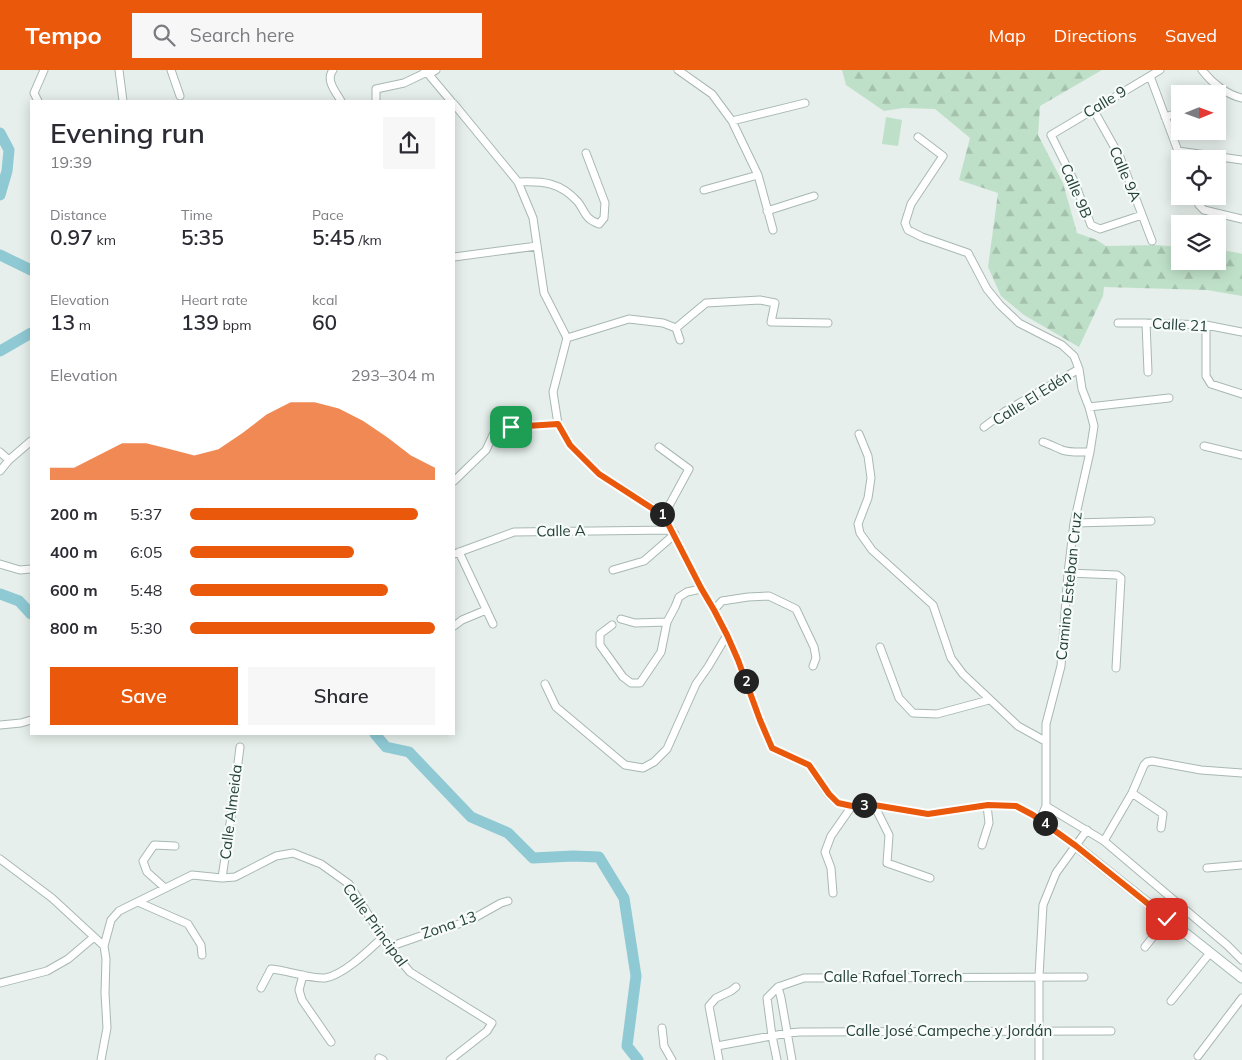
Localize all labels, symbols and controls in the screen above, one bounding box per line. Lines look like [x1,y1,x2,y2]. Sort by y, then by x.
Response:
search box [132,13,482,58]
text: Tempo [25,20,102,50]
icon: search [150,21,178,49]
text: Search here [190,23,294,47]
text: Map [989,24,1026,47]
text: Directions [1054,24,1137,47]
text: Saved [1165,24,1217,47]
street label: Calle 9 [1080,81,1130,122]
north arrow [1171,85,1226,140]
map controls [1171,85,1226,270]
text: Evening run [50,115,205,150]
button: share [383,117,435,169]
street label: Calle 9A [1105,143,1146,204]
button: locate [1171,150,1226,205]
text: 19:39 [50,152,92,172]
street label: Calle 9B [1056,161,1096,221]
text: Distance [50,206,107,224]
text: Time [181,206,213,224]
text: Pace [312,206,344,224]
button: layers [1171,215,1226,270]
text: 0.97 [50,224,93,250]
text: 5:35 [181,224,224,250]
text: 5:45 [312,224,355,250]
text: km [93,231,116,249]
text: /km [355,231,382,249]
text: Elevation [50,291,109,309]
text: Heart rate [181,291,248,309]
text: kcal [312,291,338,309]
text: 13 [50,309,75,335]
text: 139 [181,309,219,335]
text: 60 [312,309,337,335]
street label: Calle 21 [1151,314,1209,335]
text: m [75,316,91,334]
text: bpm [219,316,252,334]
text: Elevation [50,365,118,385]
text: 293–304 m [351,365,435,385]
street label: Calle El Edén [989,366,1075,429]
pin [490,406,532,448]
icon: arrive [497,413,525,441]
pin: 1 [650,502,674,526]
text: 200 m [50,504,98,524]
text: 5:37 [130,504,162,524]
text: 1 [658,505,667,523]
street label: Camino Esteban Cruz [1051,511,1086,661]
street label: Calle A [536,521,586,540]
text: 400 m [50,542,98,562]
text: 6:05 [130,542,162,562]
text: 600 m [50,580,98,600]
text: 5:48 [130,580,162,600]
text: 800 m [50,618,98,638]
text: 5:30 [130,618,162,638]
button: Save [50,667,238,725]
button: Share [248,667,435,725]
pin: 2 [734,668,758,694]
text: 2 [742,672,751,690]
street label: Calle Almeida [215,763,246,861]
pin: 3 [852,792,876,818]
text: 3 [860,796,869,814]
pin: 4 [1032,810,1058,836]
text: 4 [1041,814,1050,832]
street label: Calle Principal [339,879,412,970]
pin [1146,898,1188,940]
icon: check [1153,905,1181,933]
street label: Zona 13 [419,906,479,943]
street label: Calle Rafael Torrech [824,967,962,986]
street label: Calle José Campeche y Jordán [846,1021,1052,1040]

